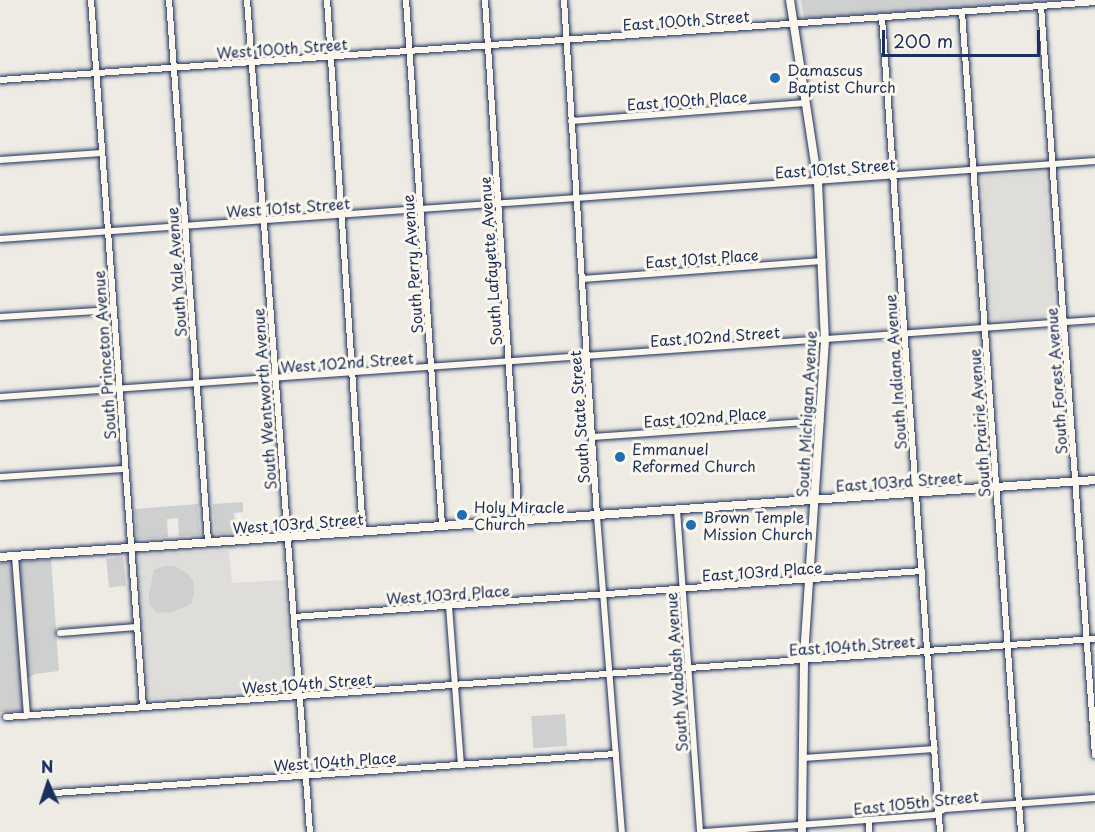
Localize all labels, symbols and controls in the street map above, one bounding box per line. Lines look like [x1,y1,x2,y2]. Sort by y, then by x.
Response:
street label: East 100th Street [621,7,751,33]
scale bar [885,18,1042,56]
text: 200 m [893,27,953,54]
street label: West 100th Street [215,34,349,62]
place label: Damascus Baptist Church [787,60,896,95]
marker: Damascus Baptist Church [768,71,782,85]
street label: East 100th Place [625,87,749,113]
street label: East 101st Street [773,155,897,181]
street label: South Lafayette Avenue [475,176,505,346]
street label: South Perry Avenue [398,193,426,335]
street label: West 101st Street [224,194,352,220]
street label: South Yale Avenue [162,206,190,338]
street label: East 101st Place [644,245,760,271]
street label: South Princeton Avenue [89,269,119,441]
street label: South Indiana Avenue [881,293,909,451]
street label: South Wentworth Avenue [249,307,279,491]
street label: South Forest Avenue [1042,307,1070,455]
street label: East 102nd Street [649,322,781,350]
street label: South Michigan Avenue [793,330,819,498]
street label: South Prairie Avenue [965,347,993,499]
street label: West 102nd Street [279,348,415,376]
street label: South State Street [565,349,593,485]
street label: East 102nd Place [642,404,768,430]
place label: Emmanuel Reformed Church [632,439,756,474]
marker: Emmanuel Reformed Church [613,450,627,464]
street label: East 103rd Street [835,468,963,494]
place label: Holy Miracle Church [474,497,566,532]
place label: Brown Temple Mission Church [703,507,813,542]
marker: Holy Miracle Church [455,508,469,522]
street label: West 103rd Street [232,509,364,537]
marker: Brown Temple Mission Church [684,518,698,532]
street label: East 103rd Place [701,558,823,584]
street label: West 103rd Place [385,581,511,607]
street label: South Wabash Avenue [661,591,691,753]
street label: East 104th Street [788,632,916,658]
street label: West 104th Street [241,669,373,697]
street label: West 104th Place [272,748,398,774]
north arrow [18,754,78,814]
text: N [40,754,54,778]
street label: East 105th Street [852,786,980,818]

